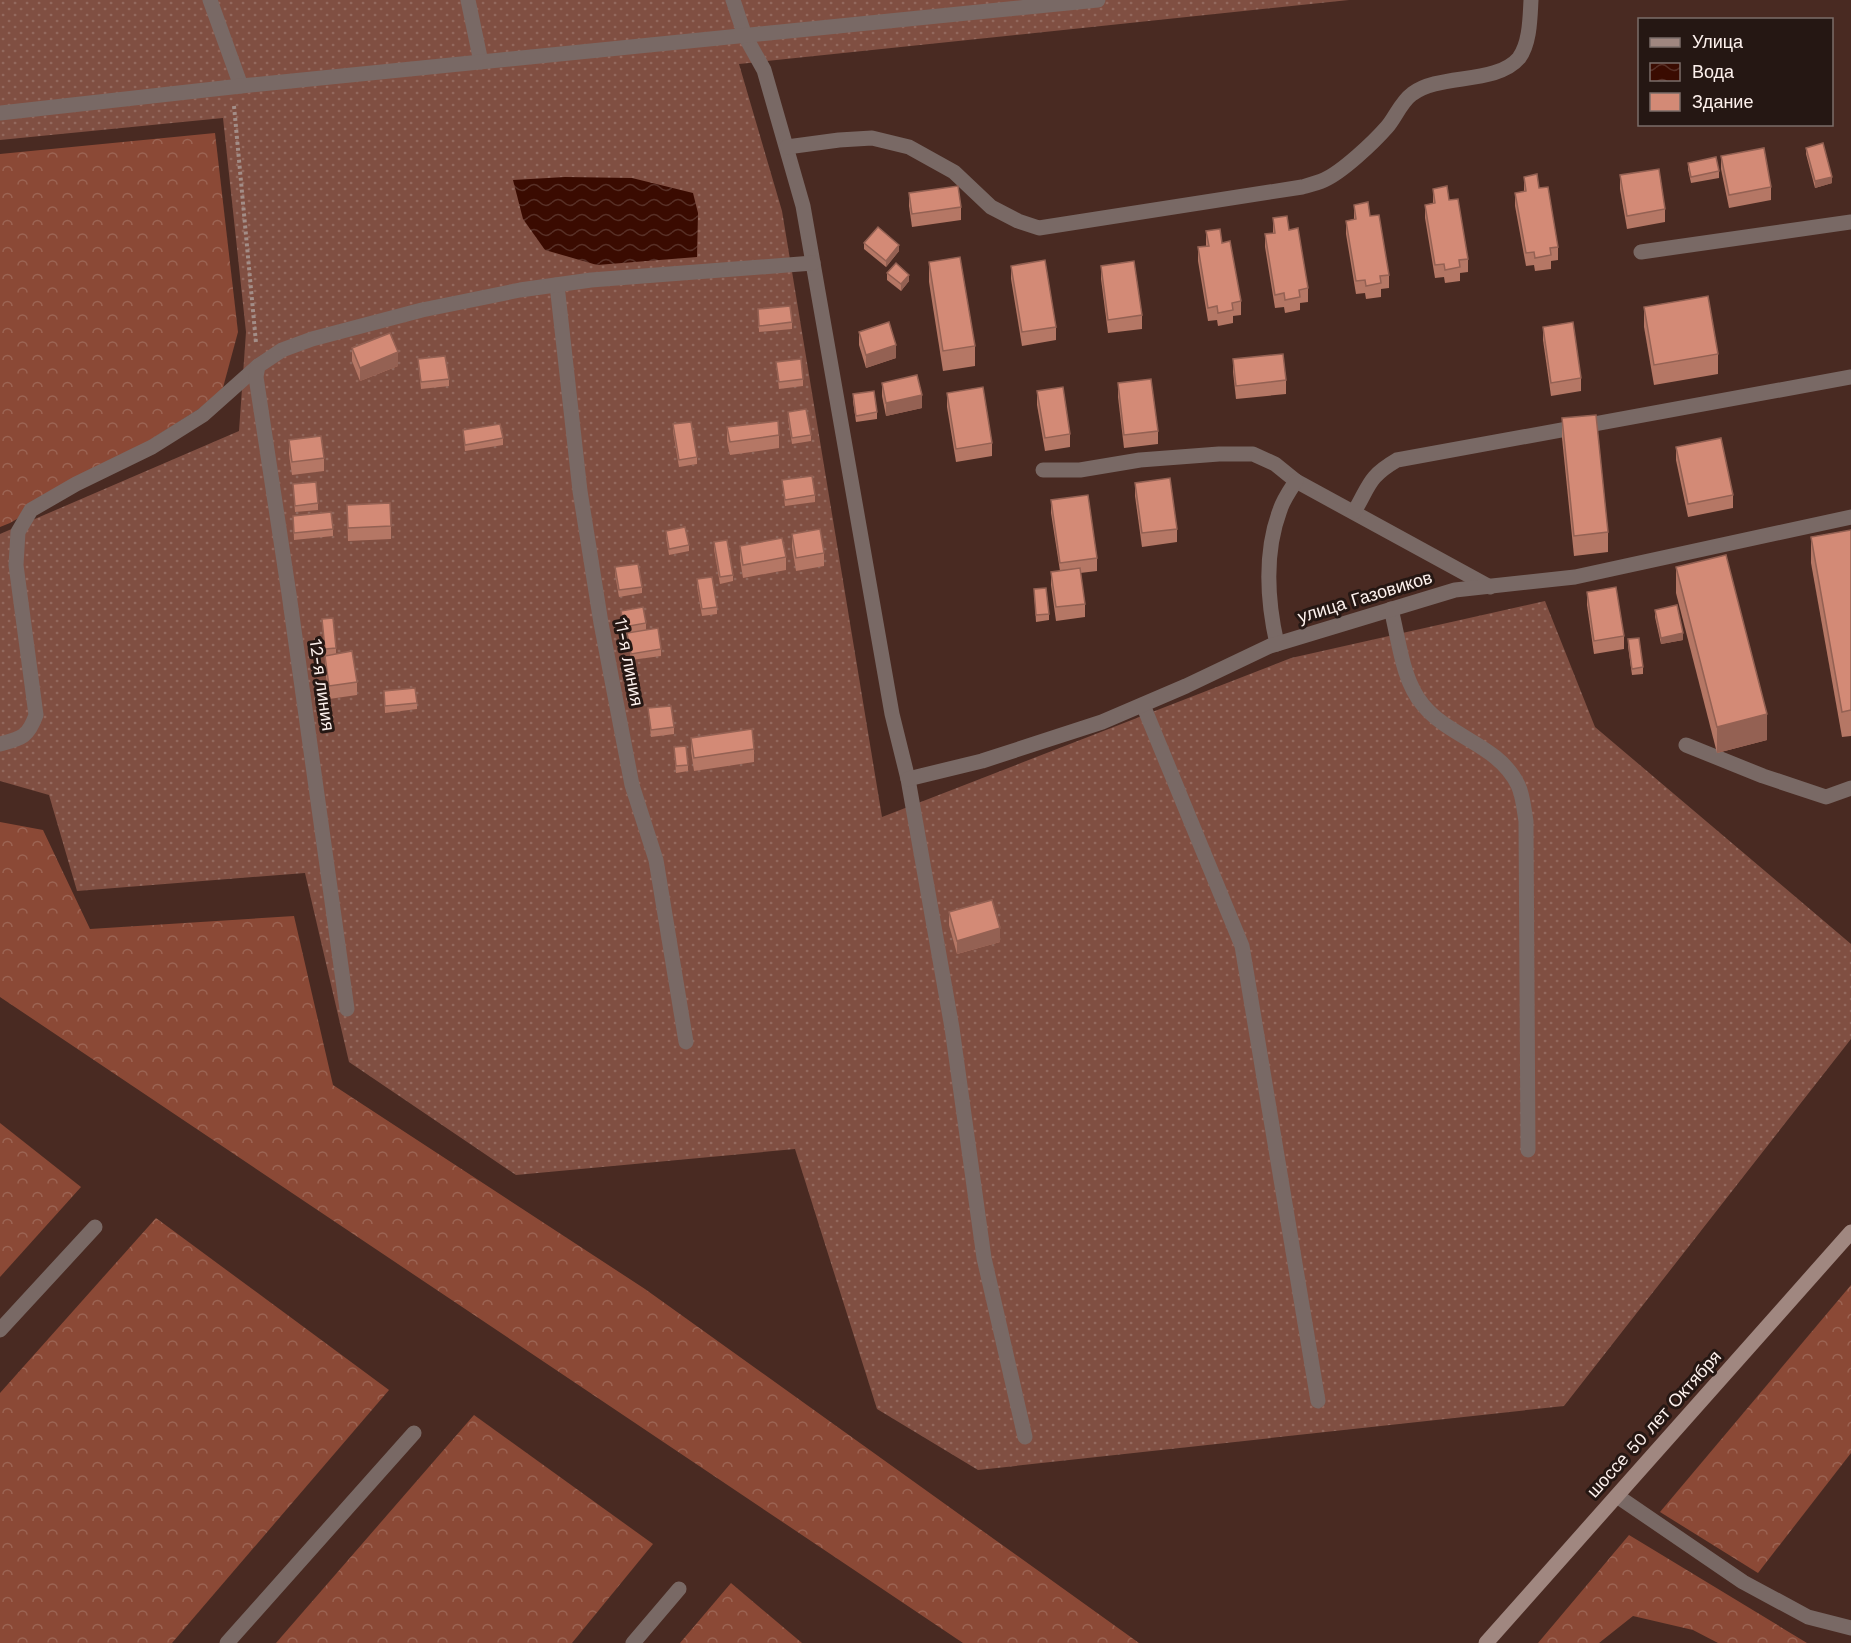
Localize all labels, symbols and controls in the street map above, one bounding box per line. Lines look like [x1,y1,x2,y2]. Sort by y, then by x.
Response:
legend [1638,18,1833,126]
text: Улица [1692,31,1744,52]
text: Вода [1692,61,1735,82]
text: Здание [1692,91,1753,112]
street label: улица Газовиков [1295,566,1435,627]
street label: 11-я линия [611,616,648,708]
street label: 12-я линия [306,638,339,732]
street label: шоссе 50 лет Октября [1582,1346,1725,1502]

